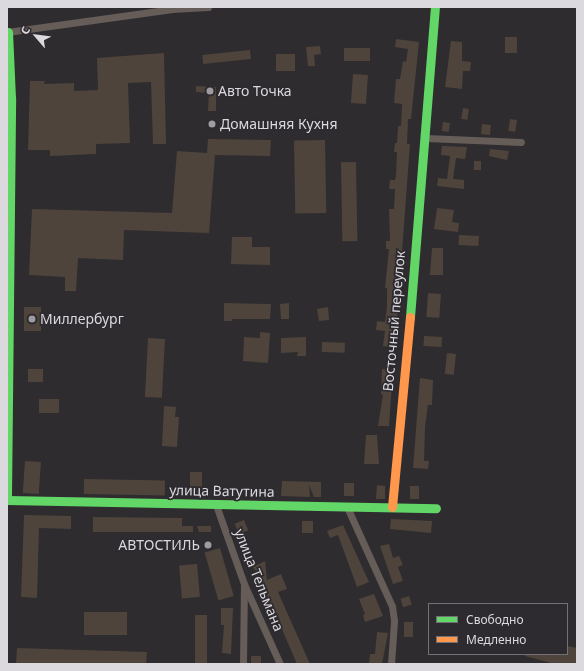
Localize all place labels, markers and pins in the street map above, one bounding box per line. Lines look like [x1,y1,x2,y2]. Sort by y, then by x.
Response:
place label: Авто Точка [218,83,292,99]
marker: Авто Точка [205,86,215,96]
place label: Домашняя Кухня [220,116,338,132]
marker: Домашняя Кухня [207,119,217,129]
place label: Миллербург [40,311,124,327]
marker: Миллербург [27,314,37,324]
place label: АВТОСТИЛЬ [118,537,200,553]
marker: АВТОСТИЛЬ [203,540,213,550]

